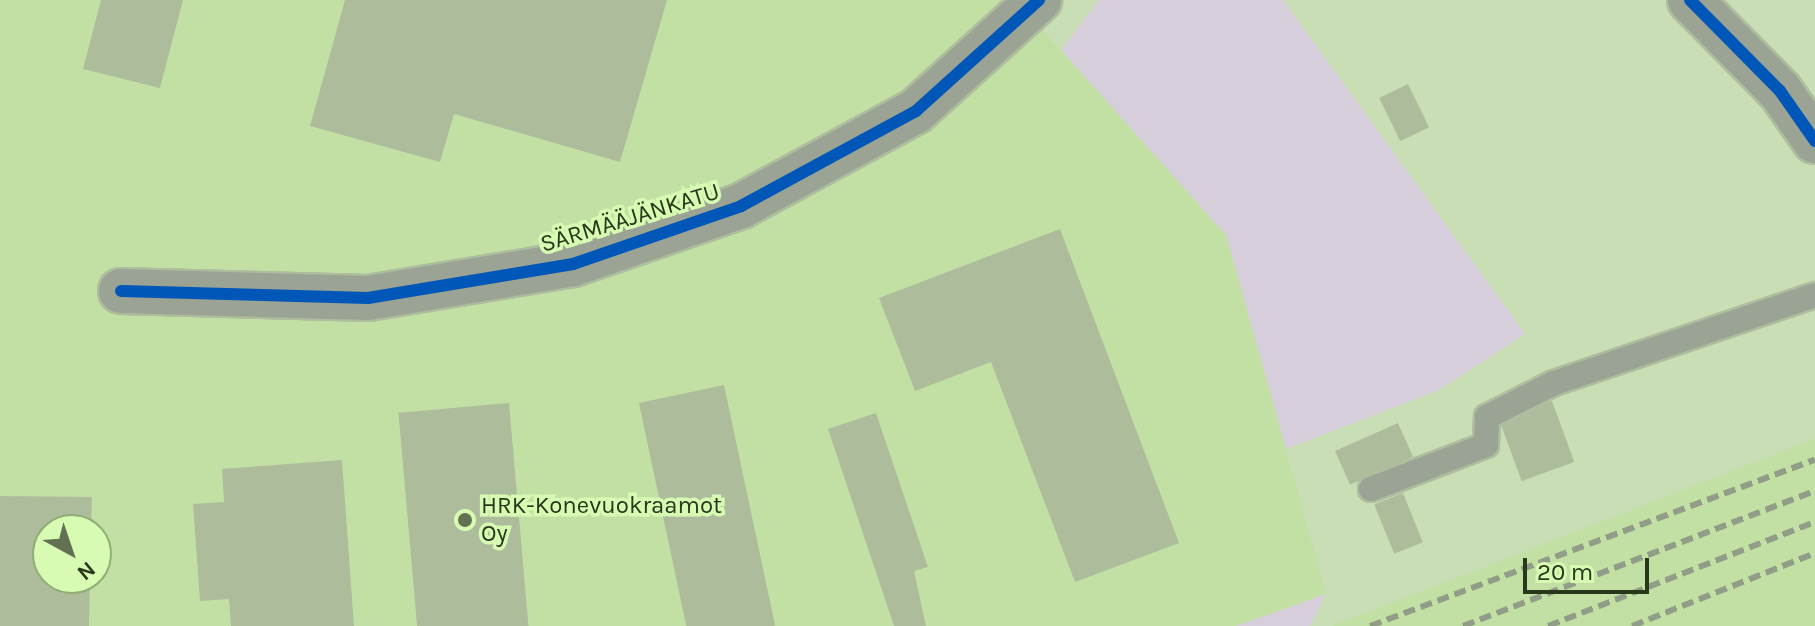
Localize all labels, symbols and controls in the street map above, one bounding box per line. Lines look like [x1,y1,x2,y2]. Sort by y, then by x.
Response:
street label: SÄRMÄÄJÄNKATU [537,177,723,259]
place label: HRK-Konevuokraamot Oy [481,492,722,548]
marker: HRK-Konevuokraamot Oy [456,511,474,529]
north arrow [32,514,112,594]
scale bar [1527,542,1653,592]
text: N [72,556,101,586]
text: 20 m [1537,558,1593,586]

